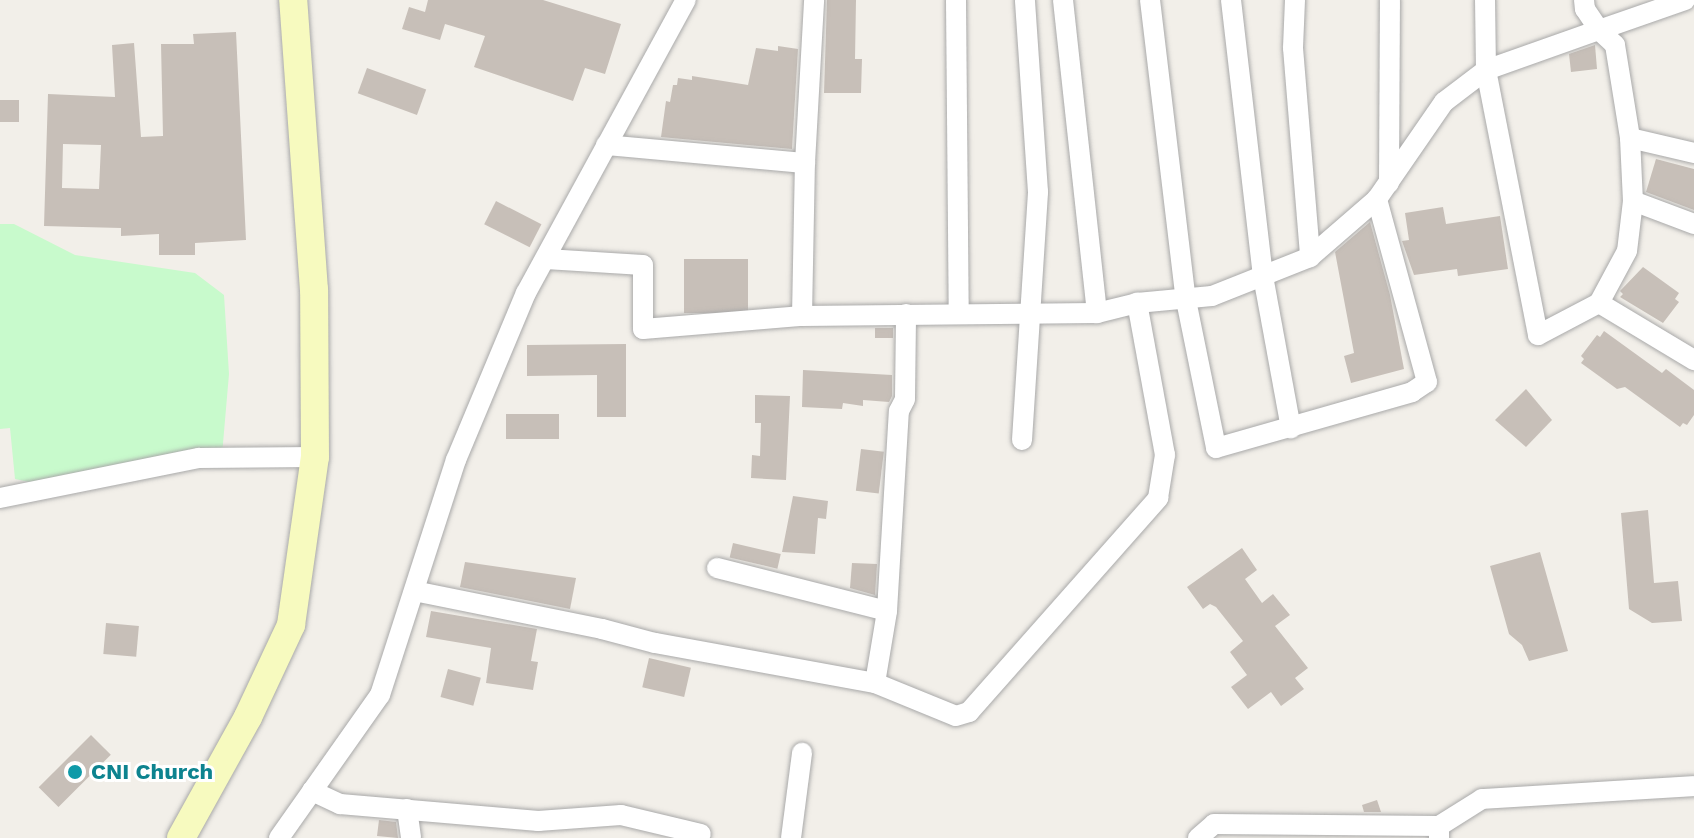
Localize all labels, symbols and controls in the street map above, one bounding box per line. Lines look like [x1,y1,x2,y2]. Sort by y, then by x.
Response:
place label: CNI Church [91,759,213,785]
marker: CNI Church [66,763,84,781]

